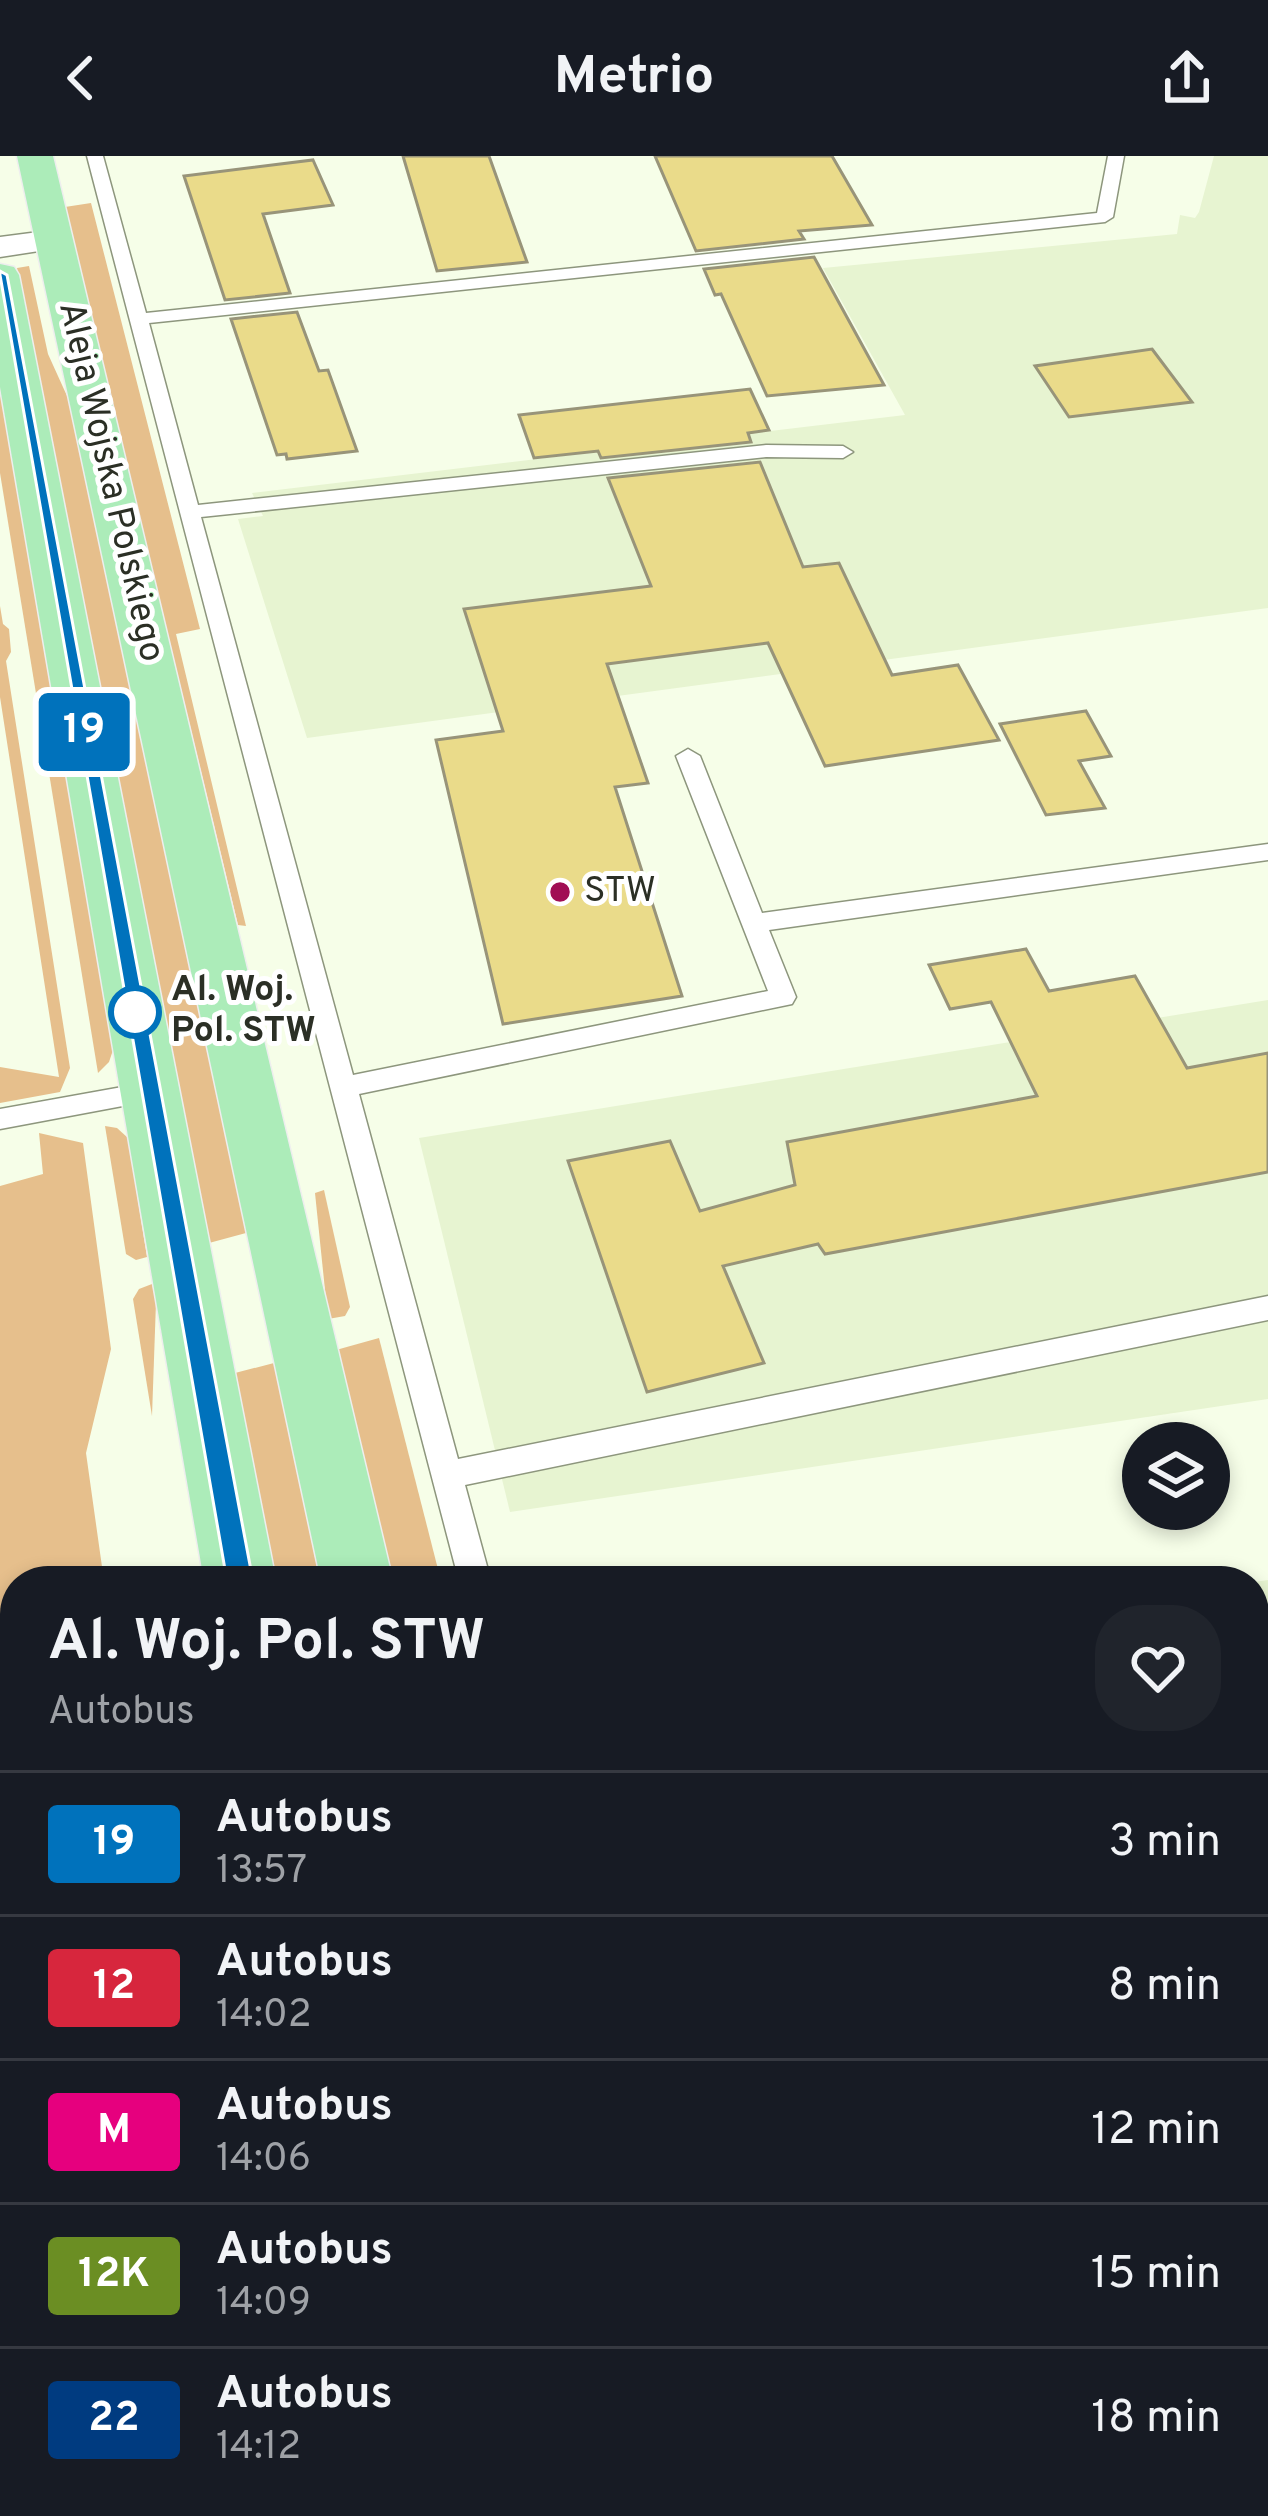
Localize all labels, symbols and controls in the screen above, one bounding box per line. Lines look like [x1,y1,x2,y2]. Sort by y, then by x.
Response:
text: Metrio [554,44,714,113]
icon: back [48,45,114,111]
icon: share [1154,45,1220,111]
street label: Aleja Wojska Polskiego [46,298,174,666]
line badge: 19 [30,693,138,771]
text: 19 [63,705,105,758]
place label: STW [584,869,656,915]
marker: STW [547,879,573,905]
place label: Al. Woj. Pol. STW [171,968,316,1055]
marker: Al. Woj. Pol. STW [110,987,160,1037]
map controls [1122,1422,1230,1530]
button: layers [1122,1422,1230,1530]
button: heart [1095,1605,1221,1731]
text: Al. Woj. Pol. STW [48,1608,485,1680]
text: Autobus [48,1689,195,1738]
text: Autobus [216,1791,393,1848]
text: 3 min [1108,1815,1221,1872]
text: 19 [93,1817,135,1870]
text: 13:57 [216,1848,307,1897]
text: Autobus [216,1935,393,1992]
text: 8 min [1108,1959,1221,2016]
text: 12 [93,1961,135,2014]
text: 14:02 [216,1992,312,2041]
text: Autobus [216,2079,393,2136]
text: 12 min [1091,2103,1221,2160]
text: M [97,2105,131,2158]
text: 14:06 [216,2136,311,2185]
text: Autobus [216,2223,393,2280]
text: 15 min [1091,2247,1221,2304]
text: 12K [78,2249,150,2302]
text: 14:09 [216,2280,311,2329]
text: Autobus [216,2367,393,2424]
text: 18 min [1091,2391,1221,2448]
text: 22 [88,2393,140,2446]
text: 14:12 [216,2424,301,2473]

